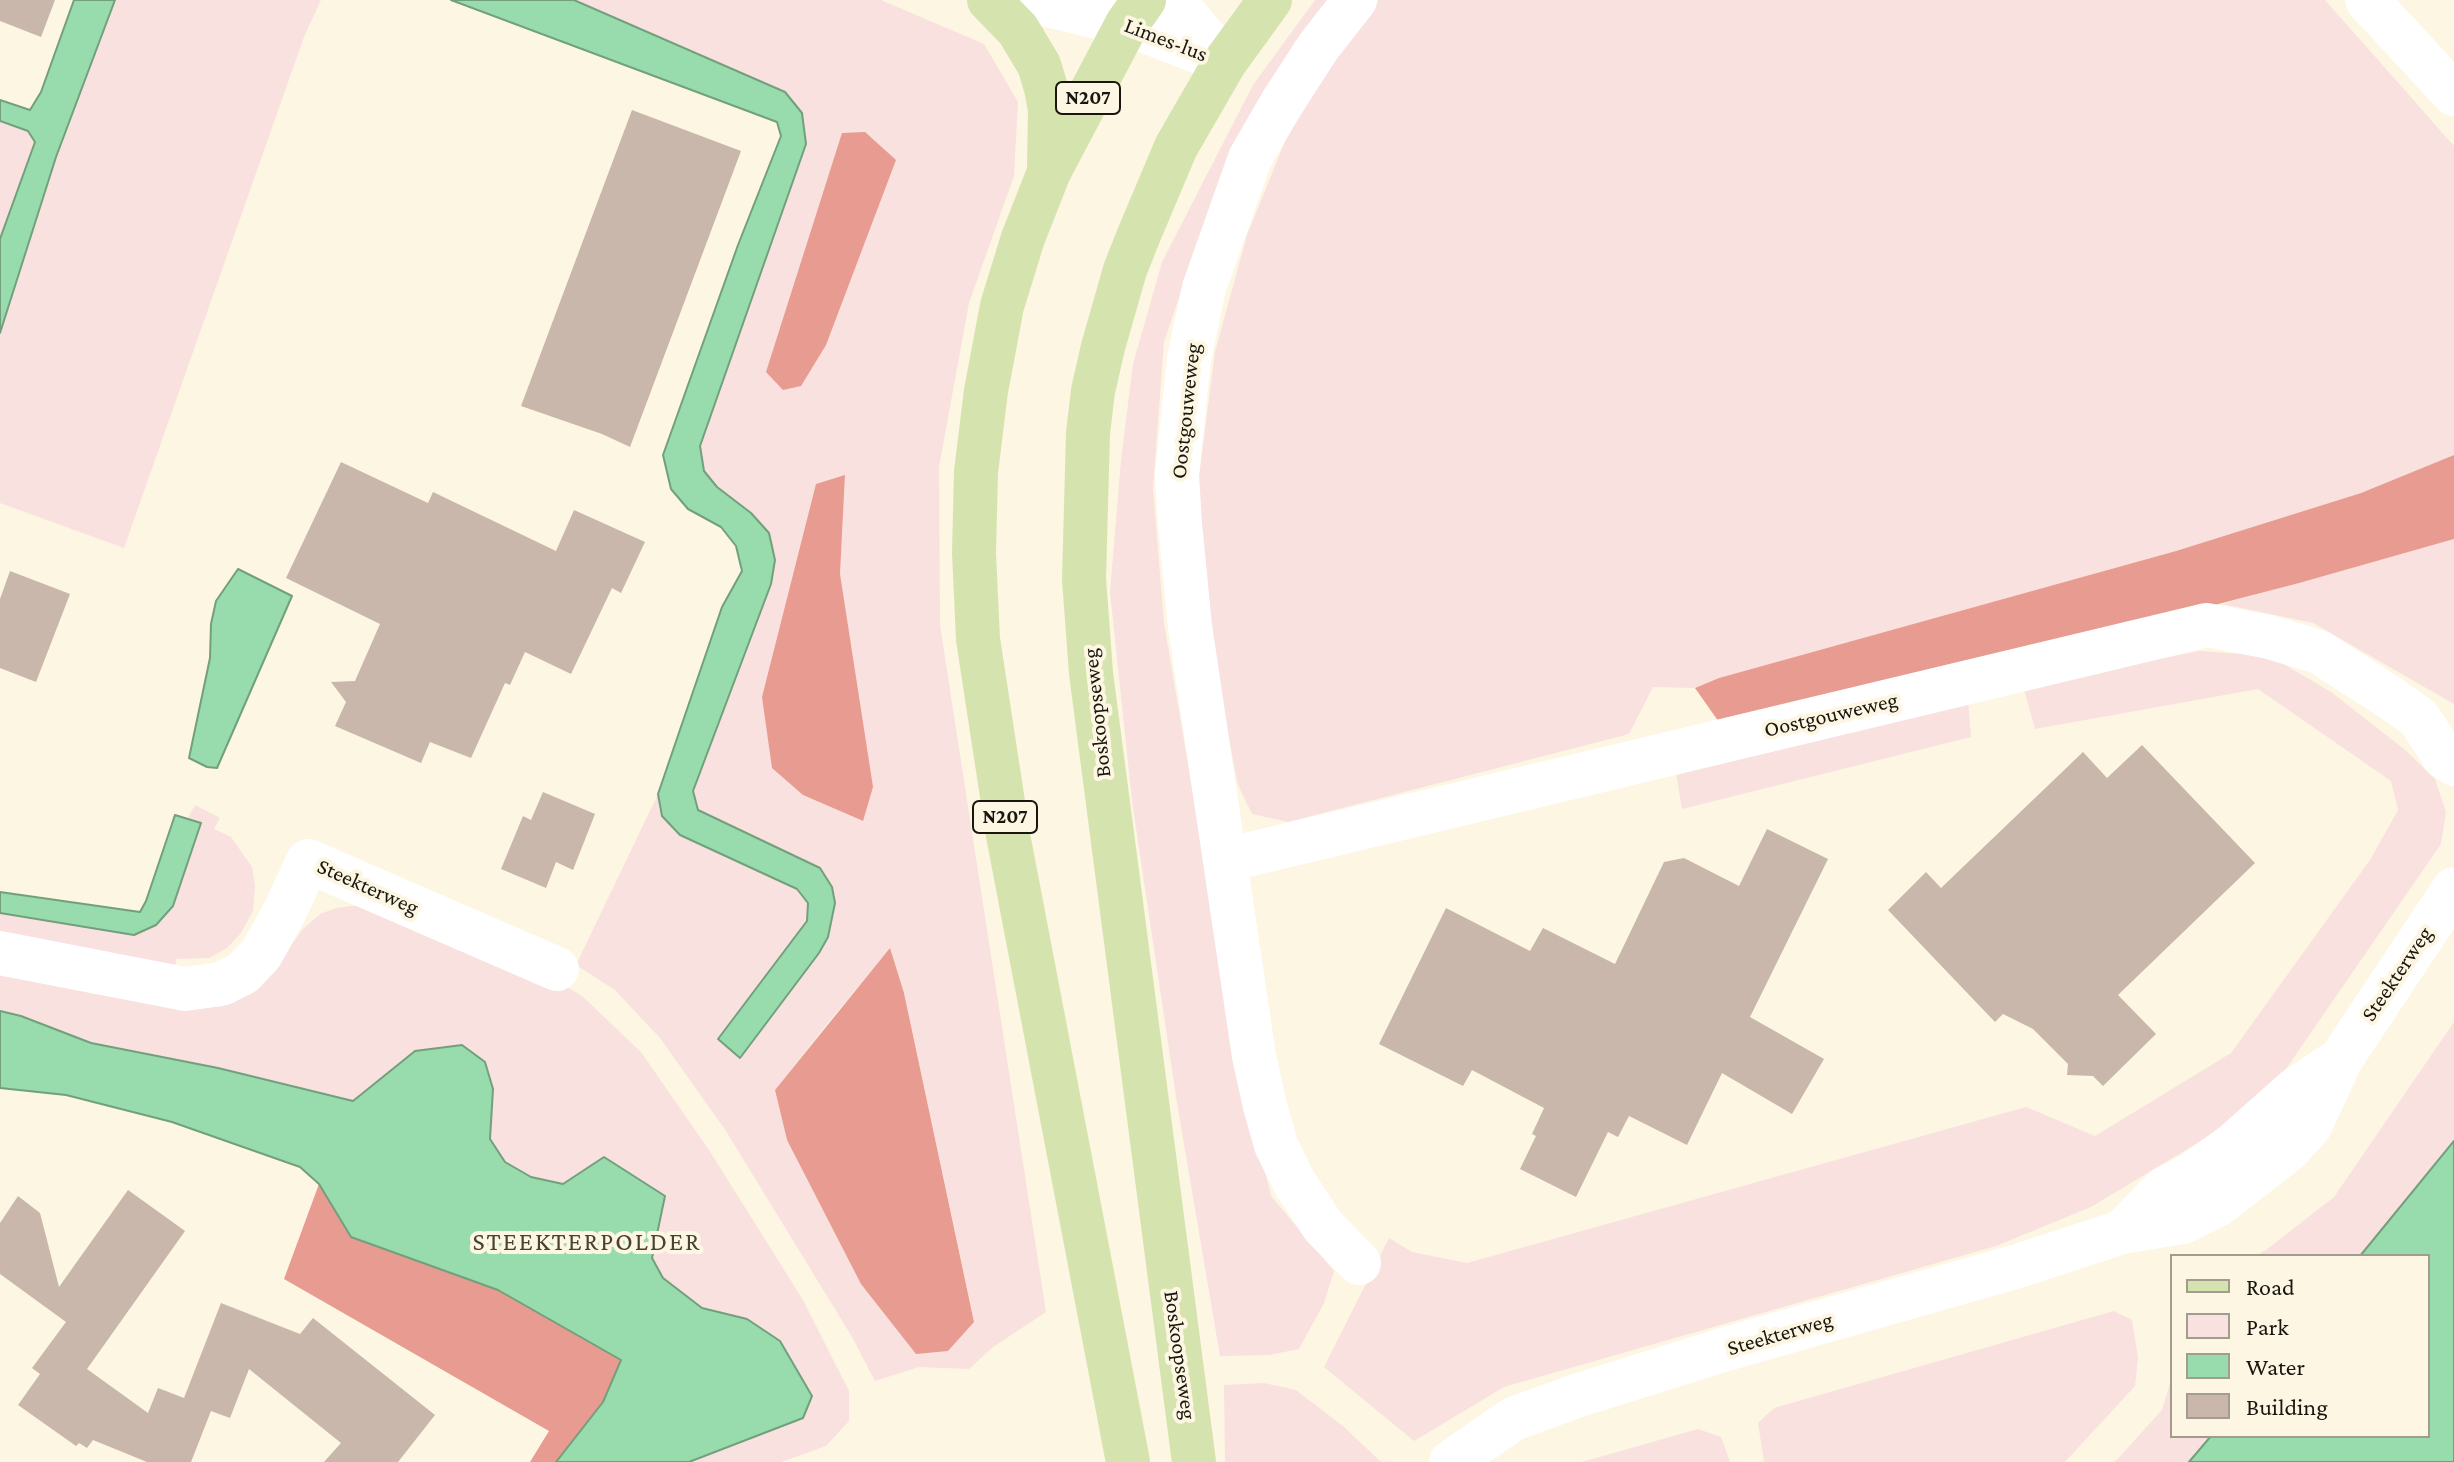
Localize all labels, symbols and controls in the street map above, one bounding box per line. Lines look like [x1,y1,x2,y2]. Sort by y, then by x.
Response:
street label: Limes-lus [1121,12,1211,68]
road number: N207 [1056,82,1120,114]
street label: Oostgouweweg [1166,342,1206,480]
street label: Boskoopseweg [1077,647,1117,779]
street label: Oostgouweweg [1762,687,1900,743]
road number: N207 [973,801,1037,833]
street label: Steekterweg [313,853,423,921]
street label: Steekterweg [2356,922,2438,1026]
district label: STEEKTERPOLDER [472,1226,702,1258]
legend [2170,1254,2430,1438]
text: Road [2246,1273,2295,1300]
street label: Boskoopseweg [1158,1289,1202,1421]
street label: Steekterweg [1724,1306,1836,1362]
text: Park [2246,1313,2289,1340]
text: Water [2246,1353,2305,1380]
text: Building [2246,1393,2328,1420]

